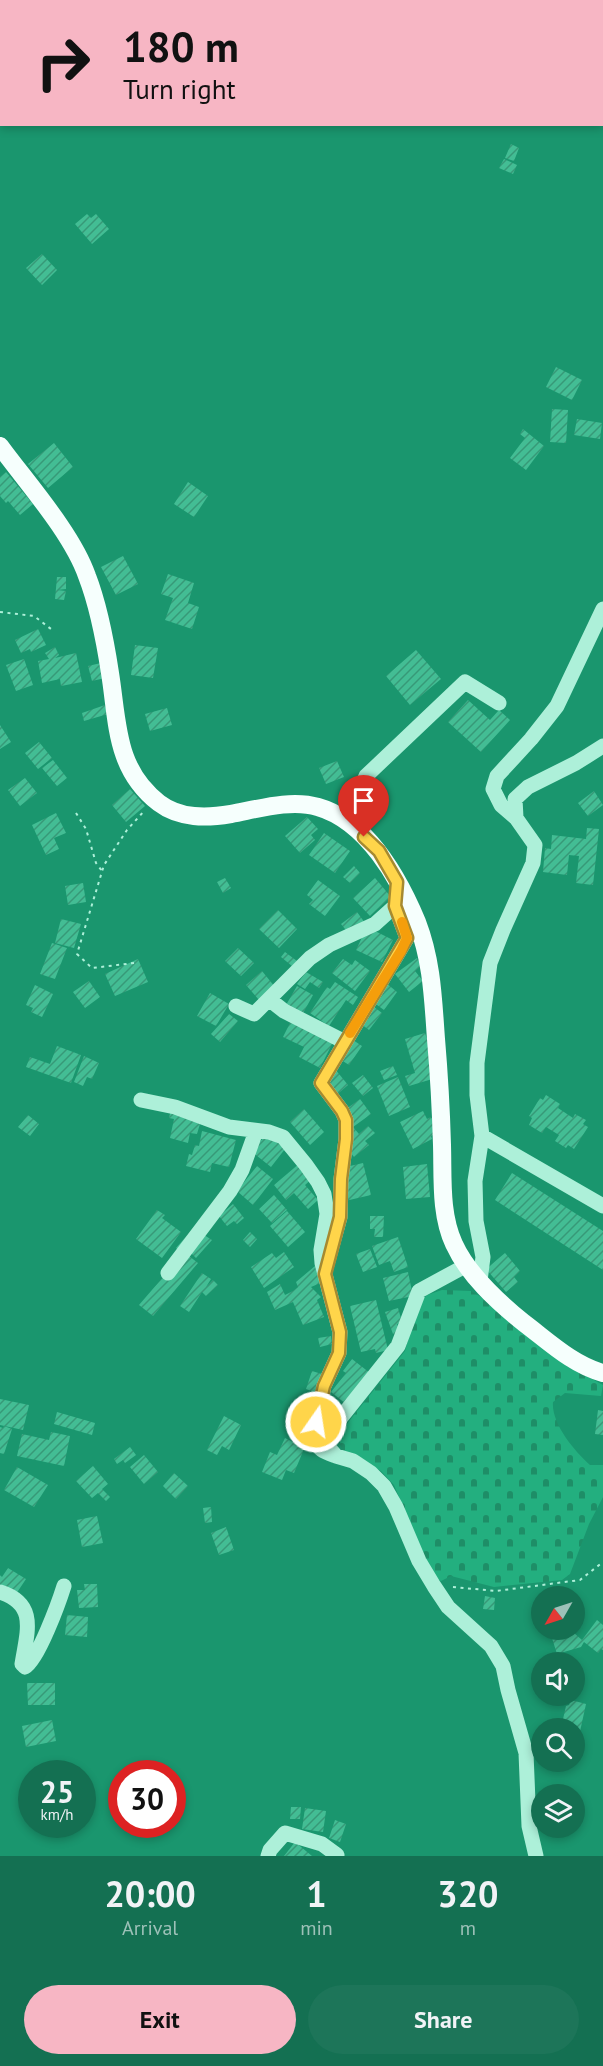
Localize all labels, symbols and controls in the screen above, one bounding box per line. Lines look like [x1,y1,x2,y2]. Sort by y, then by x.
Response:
text: 180 m [123,19,239,74]
icon: right [24,24,102,102]
text: Turn right [123,72,236,106]
pin [338,775,389,837]
icon: arrive [347,784,380,817]
position arrow [284,1390,348,1454]
north arrow [531,1586,585,1640]
map controls [531,1586,585,1838]
button: sound [531,1652,585,1706]
button: search [531,1718,585,1772]
speed limit sign: 30 [108,1760,186,1838]
text: 25 [40,1772,74,1811]
button: layers [531,1784,585,1838]
text: km/h [41,1805,73,1824]
text: 20:00 [104,1870,196,1917]
text: 1 [306,1870,327,1917]
text: 320 [437,1870,499,1917]
text: Arrival [122,1915,178,1941]
text: min [300,1915,333,1941]
text: m [460,1915,476,1941]
button: Exit [24,1985,296,2054]
button: Share [308,1985,579,2054]

